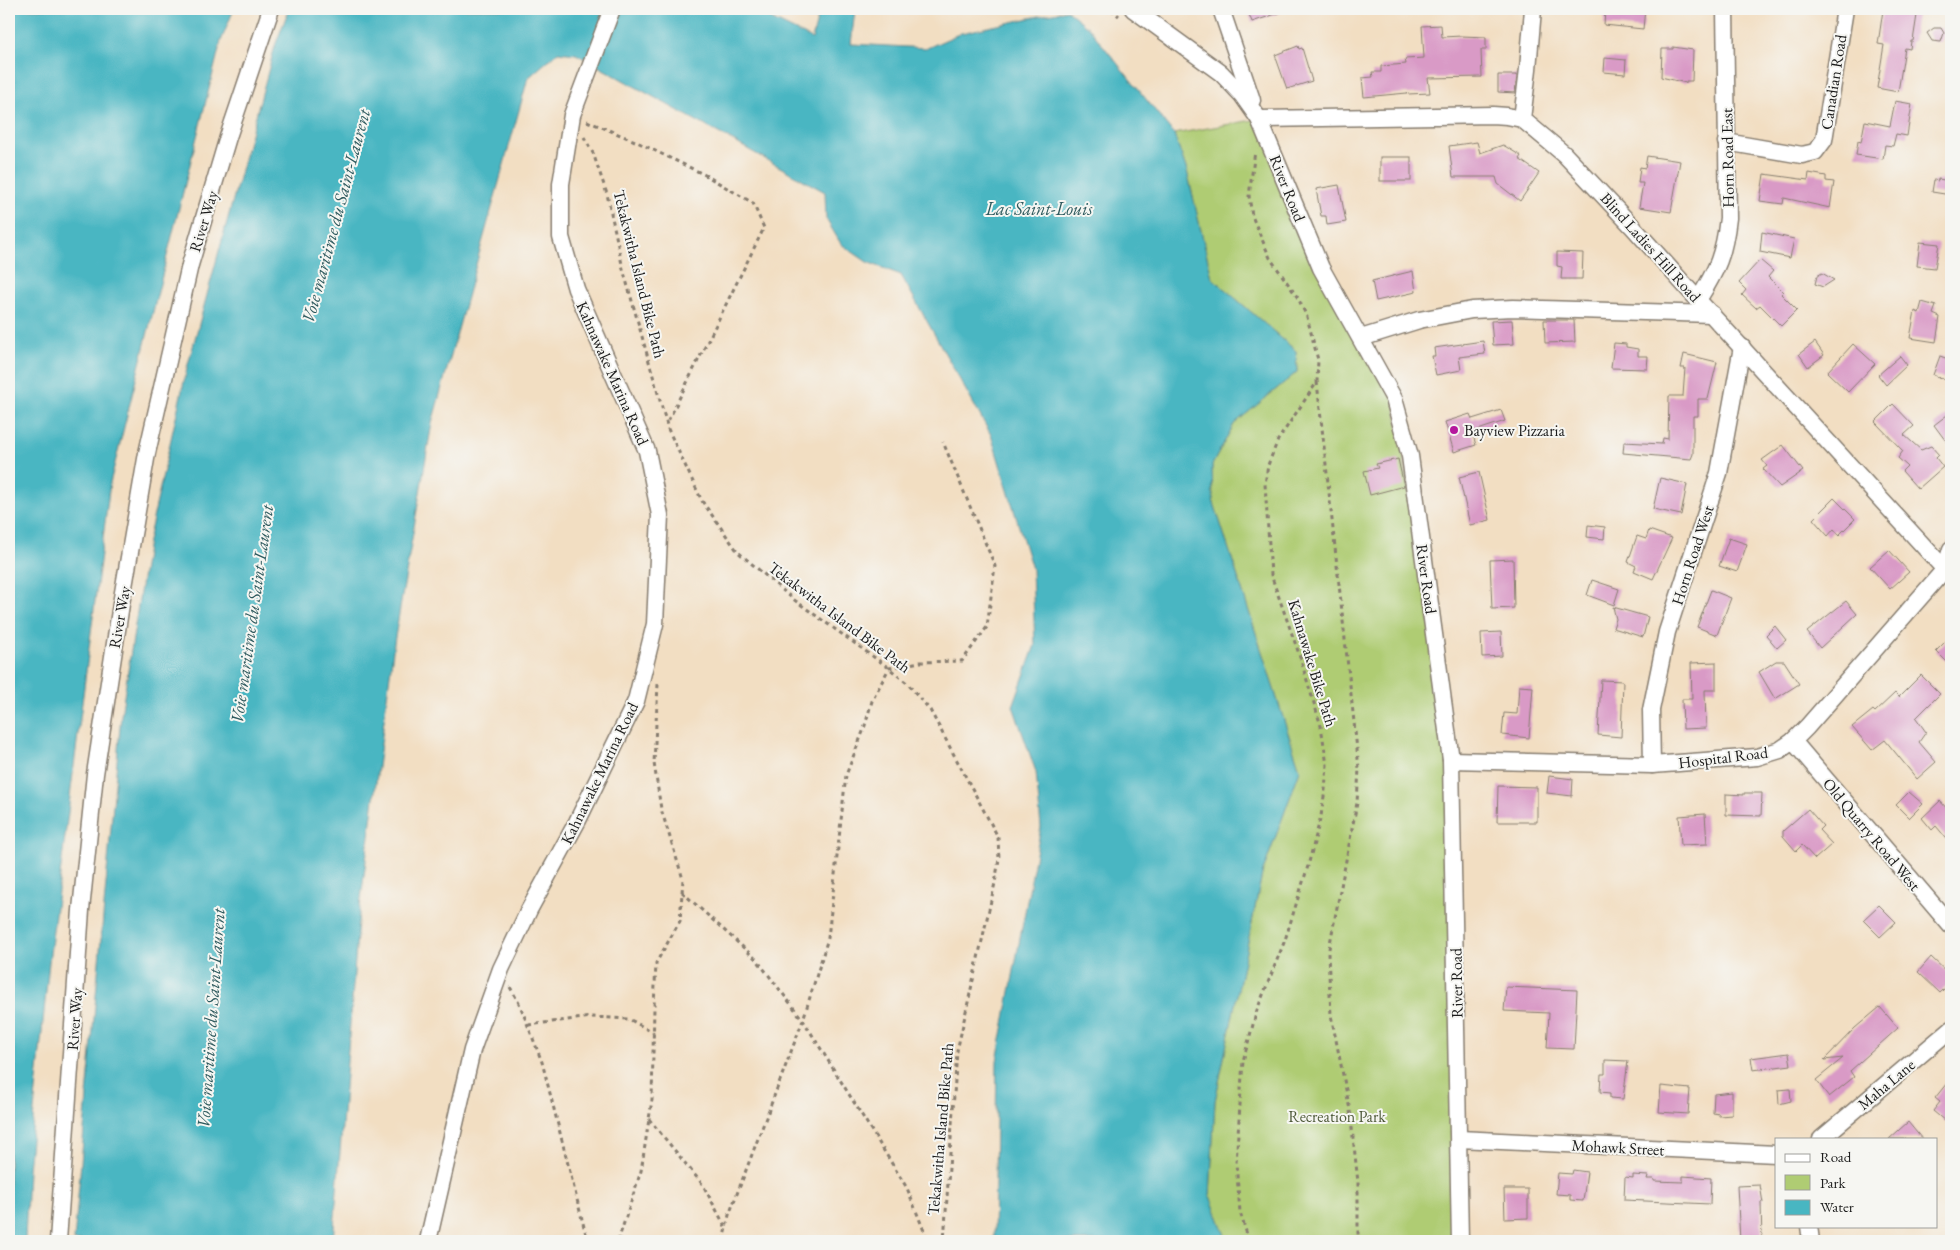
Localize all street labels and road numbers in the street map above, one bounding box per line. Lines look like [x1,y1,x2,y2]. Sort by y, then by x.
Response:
street label: Canadian Road [1816,32,1852,131]
street label: Horn Road East [1716,108,1739,208]
street label: River Road [1265,152,1311,226]
street label: River Way [184,187,223,254]
street label: Tekakwitha Island Bike Path [608,188,671,361]
street label: Blind Ladies Hill Road [1596,188,1706,307]
street label: Kahnawake Marina Road [571,298,654,449]
street label: Horn Road West [1666,502,1719,608]
street label: River Road [1411,543,1442,616]
street label: Tekakwitha Island Bike Path [764,557,915,678]
street label: River Way [104,583,135,650]
street label: Kahnawake Bike Path [1283,597,1342,729]
street label: Kahnawake Marina Road [556,698,643,848]
street label: Hospital Road [1677,741,1770,773]
street label: Old Quarry Road West [1818,773,1925,895]
street label: River Road [1445,947,1468,1018]
street label: River Way [62,986,87,1051]
street label: Tekakwitha Island Bike Path [923,1042,958,1216]
street label: Maha Lane [1853,1054,1919,1115]
street label: Mohawk Street [1571,1135,1665,1160]

